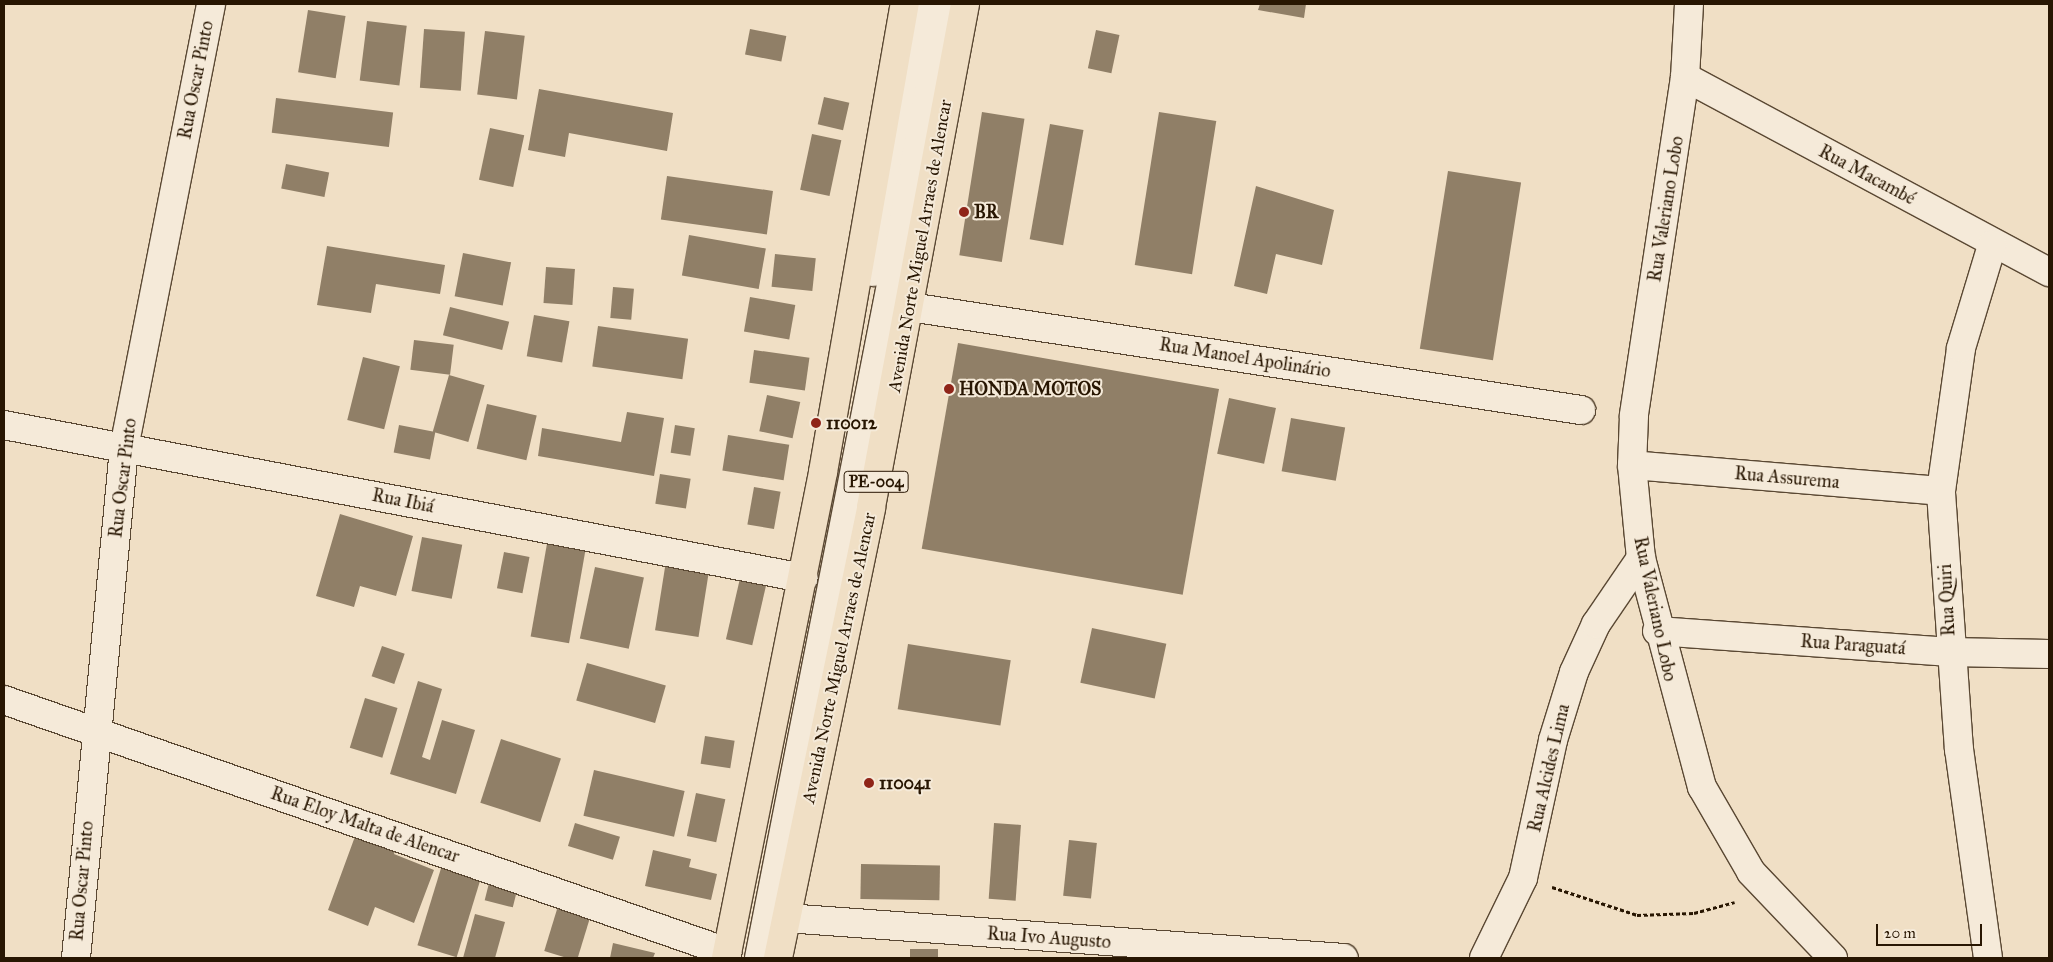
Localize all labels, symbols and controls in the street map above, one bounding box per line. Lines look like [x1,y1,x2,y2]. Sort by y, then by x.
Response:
street label: Rua Oscar Pinto [174,19,218,141]
street label: Avenida Norte Miguel Arraes de Alencar [884,98,956,394]
street label: Rua Valeriano Lobo [1644,135,1688,283]
street label: Rua Macambé [1815,141,1919,209]
place label: BR [974,201,998,223]
marker: BR [958,206,970,218]
street label: Rua Manoel Apolinário [1158,334,1332,382]
place label: HONDA MOTOS [959,378,1101,400]
marker: HONDA MOTOS [943,383,955,395]
place label: 110012 [826,412,877,434]
street label: Rua Oscar Pinto [105,417,141,539]
marker: 110012 [810,417,822,429]
street label: Rua Assurema [1734,463,1840,493]
road number: PE-004 [844,468,908,496]
street label: Rua Ibiá [370,484,436,518]
street label: Avenida Norte Miguel Arraes de Alencar [798,511,880,805]
street label: Rua Valeriano Lobo [1629,535,1681,683]
street label: Rua Quiri [1934,563,1960,637]
street label: Rua Paraguatá [1800,631,1906,659]
street label: Rua Alcides Lima [1524,702,1574,834]
place label: 110041 [879,772,931,794]
marker: 110041 [863,777,875,789]
street label: Rua Eloy Malta de Alencar [268,783,462,867]
street label: Rua Oscar Pinto [66,820,98,942]
scale bar [1878,914,1984,946]
street label: Rua Ivo Augusto [986,923,1112,953]
text: 20 m [1884,924,1916,942]

